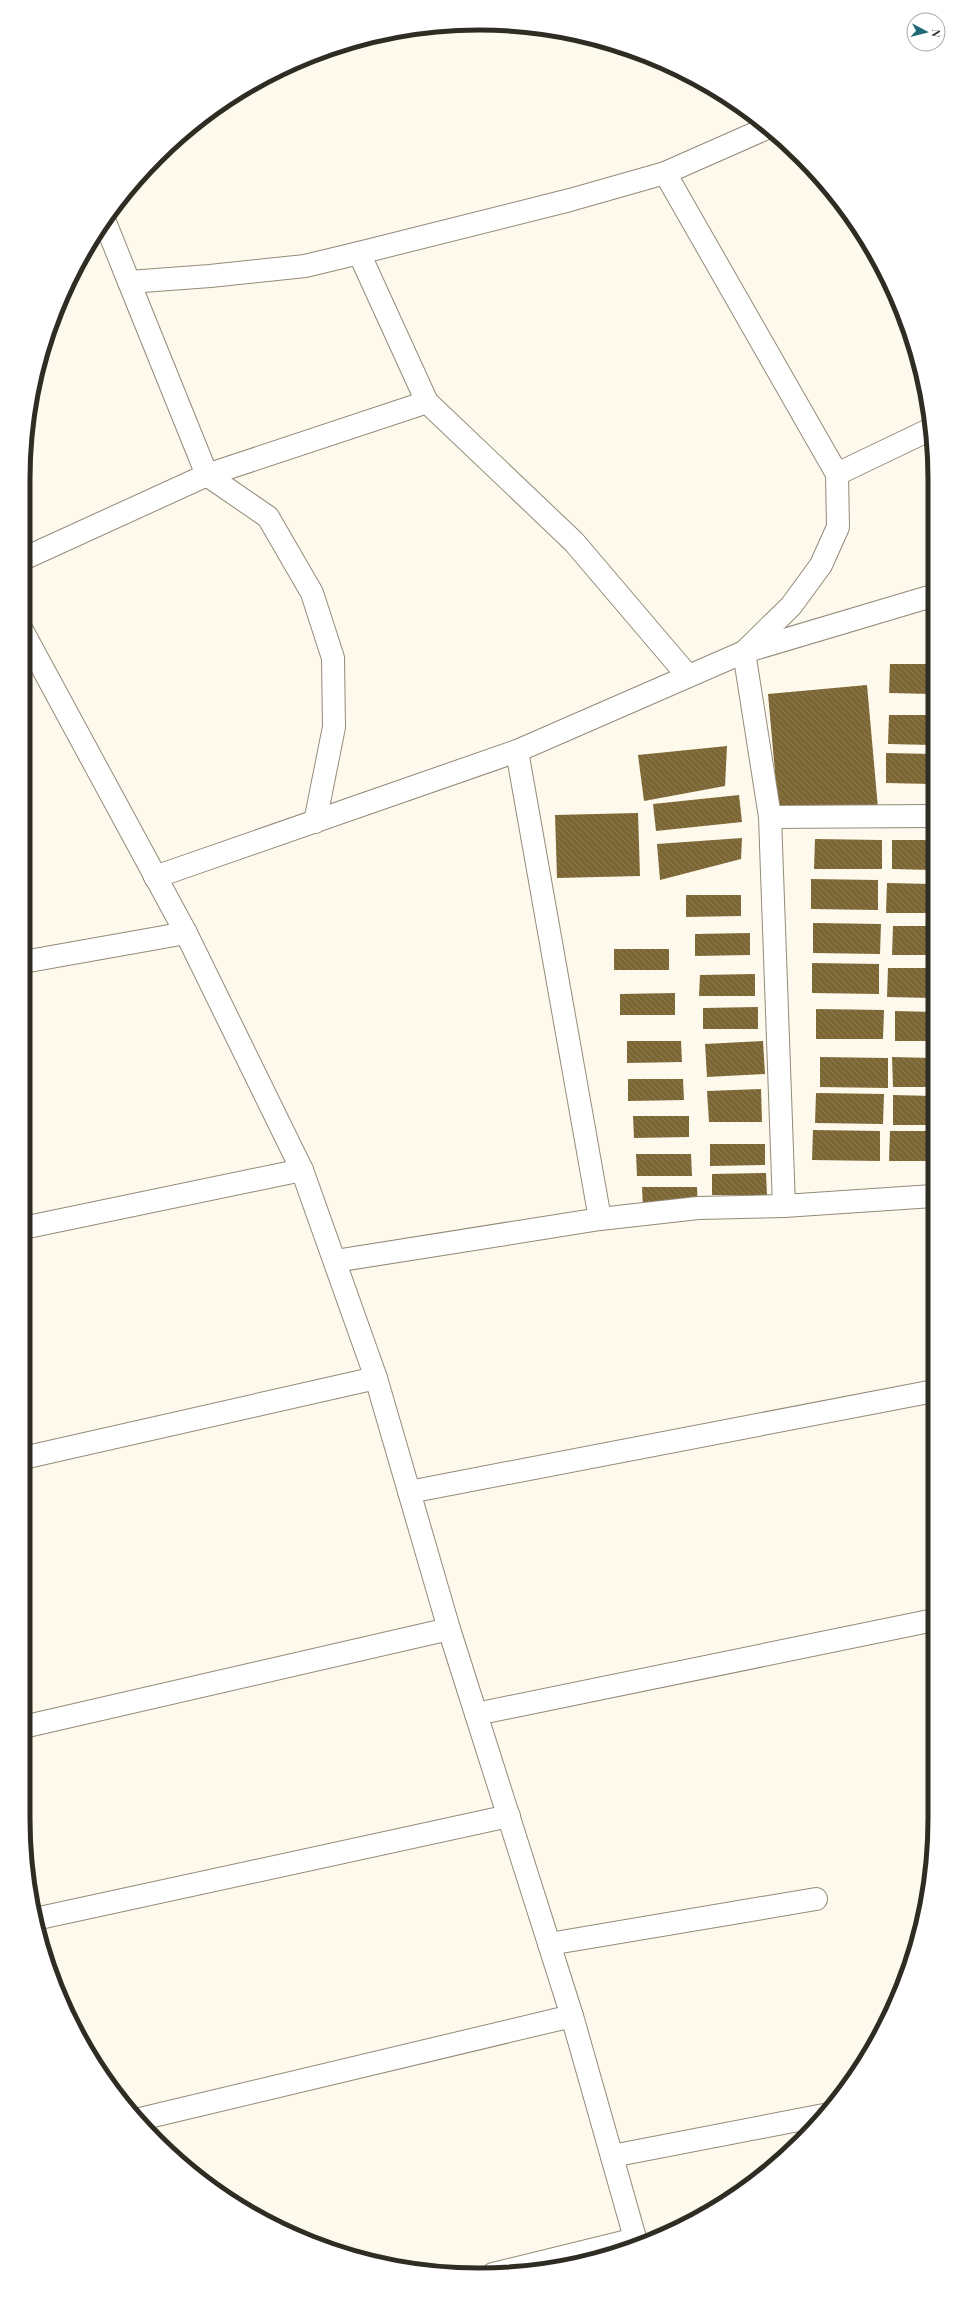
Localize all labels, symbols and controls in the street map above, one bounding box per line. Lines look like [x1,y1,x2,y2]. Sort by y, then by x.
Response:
north arrow [906,12,946,52]
text: N [928,28,944,38]

